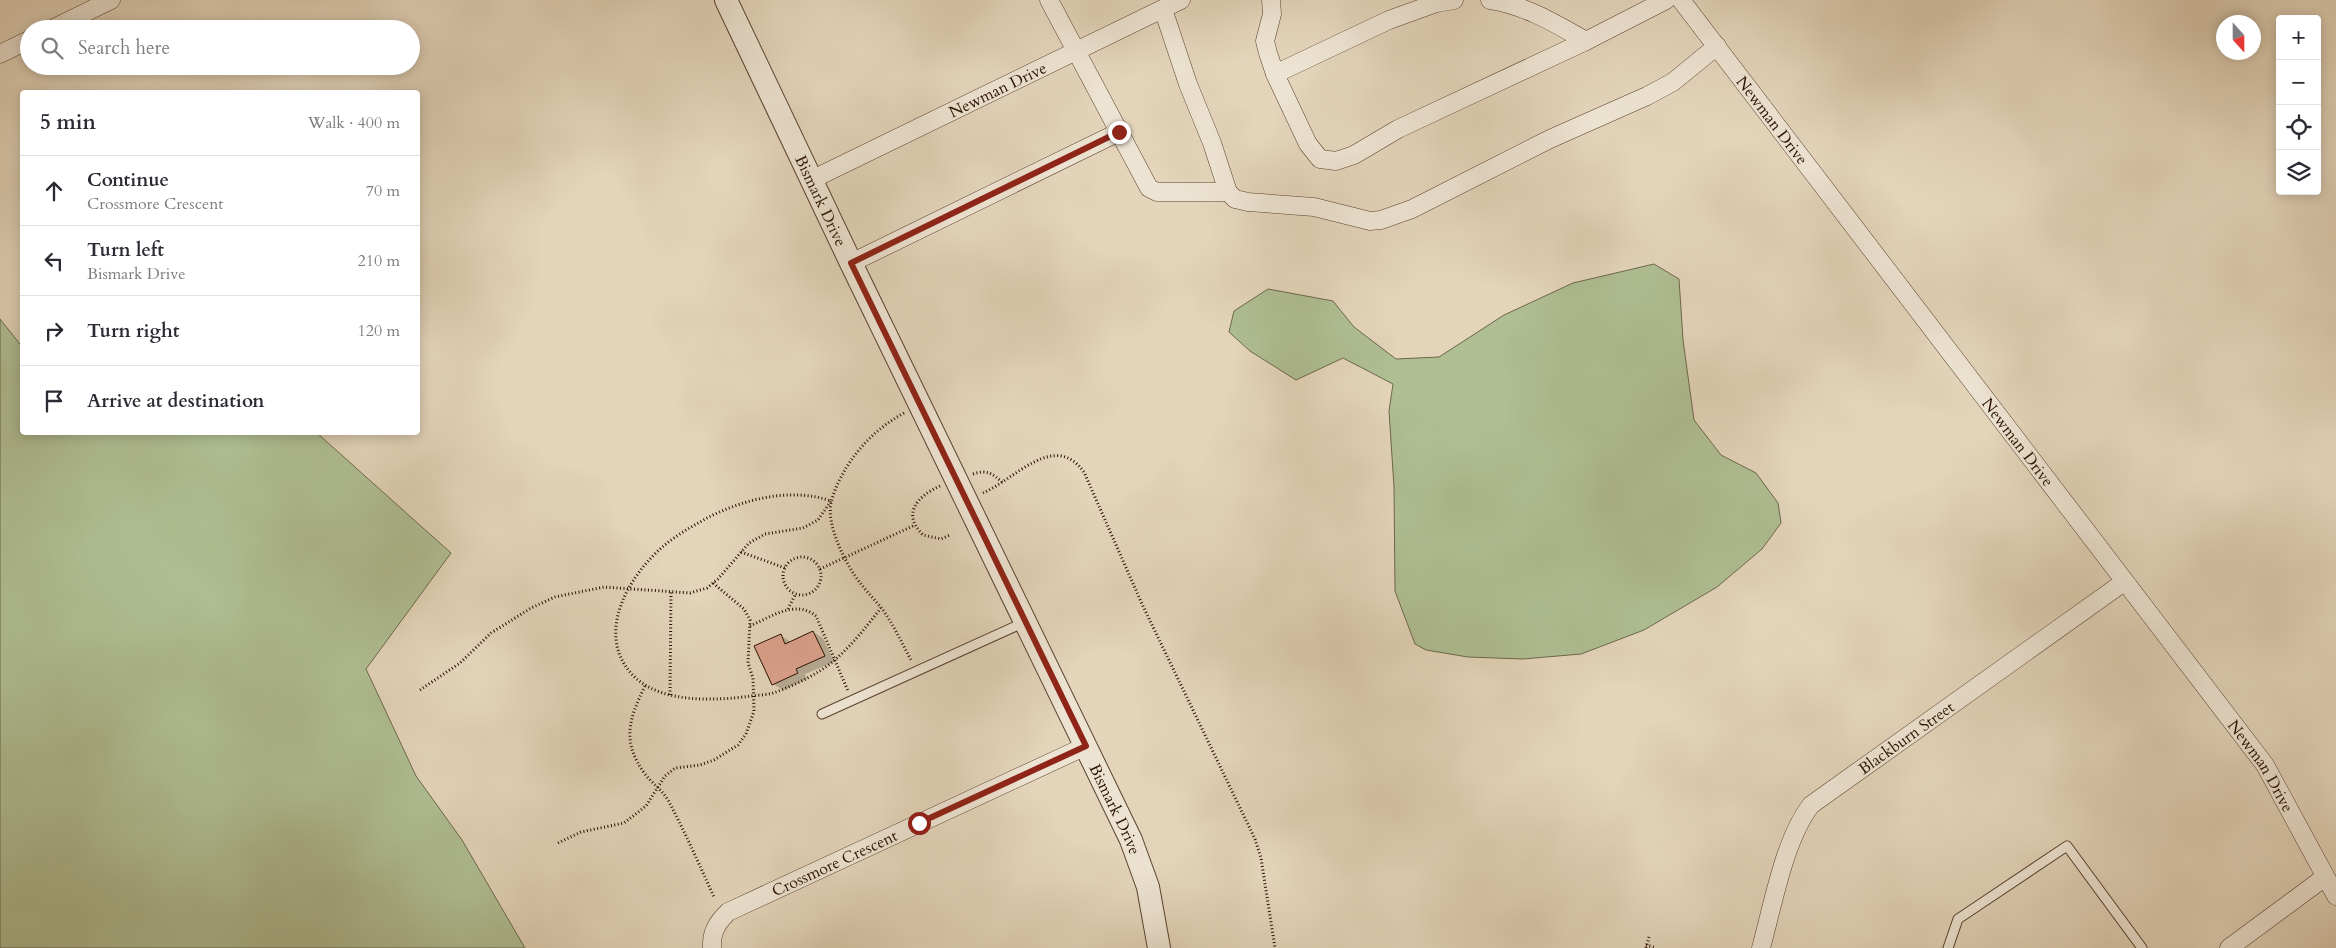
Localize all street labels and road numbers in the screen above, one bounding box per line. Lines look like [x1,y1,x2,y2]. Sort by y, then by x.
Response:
street label: Newman Drive [945,57,1050,123]
street label: Newman Drive [1731,72,1813,170]
street label: Bismark Drive [789,152,851,250]
street label: Newman Drive [1977,394,2059,491]
street label: Blackburn Street [1854,696,1959,780]
street label: Newman Drive [2222,716,2298,816]
street label: Bismark Drive [1084,760,1145,858]
street label: Crossmore Crescent [768,825,901,902]

